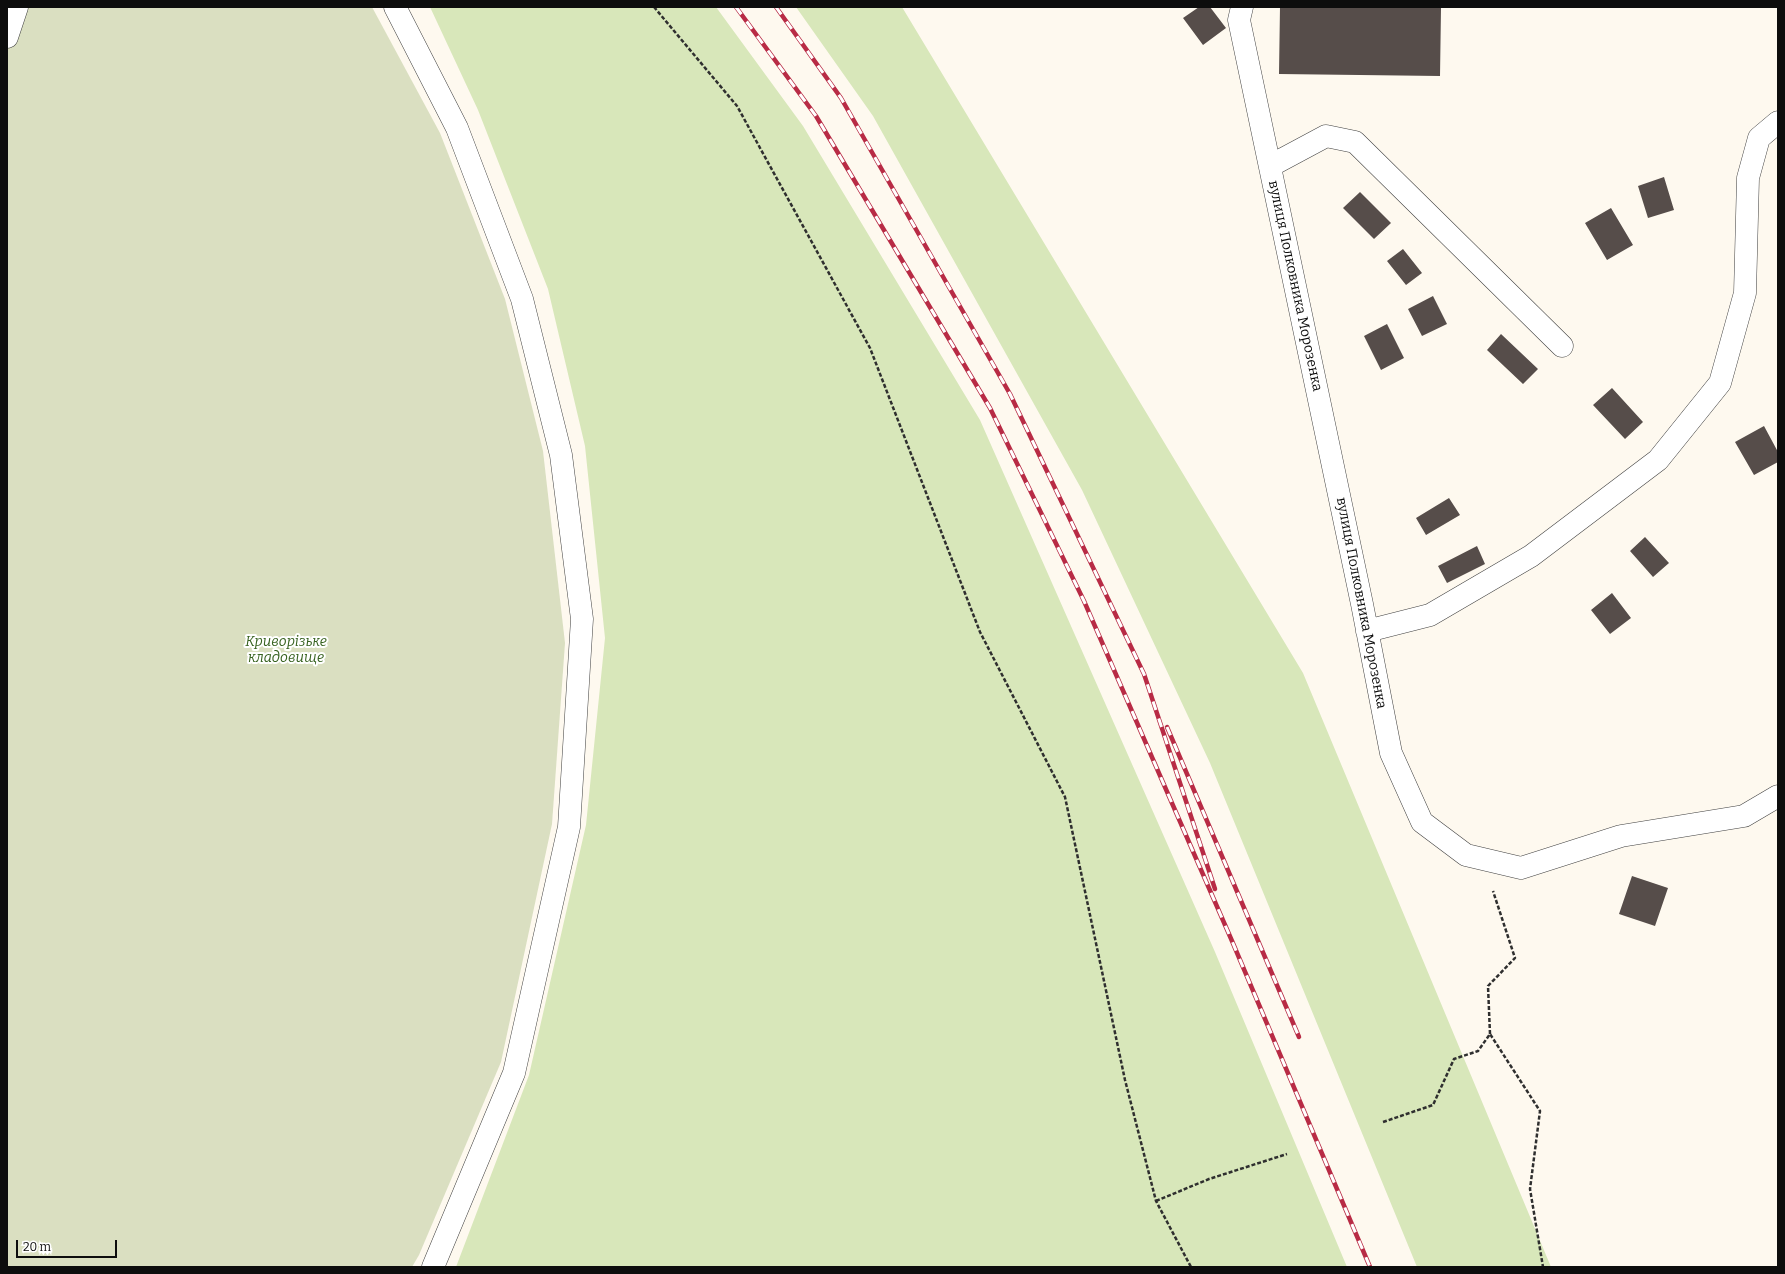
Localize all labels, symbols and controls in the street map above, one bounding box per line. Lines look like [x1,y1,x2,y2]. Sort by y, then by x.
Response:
street label: вулиця Полковника Морозенка [1264,179,1326,393]
street label: вулиця Полковника Морозенка [1332,496,1390,710]
park label: Криворізьке кладовище [245,634,327,666]
scale bar [18,1232,119,1258]
text: 20 m [23,1240,51,1254]

